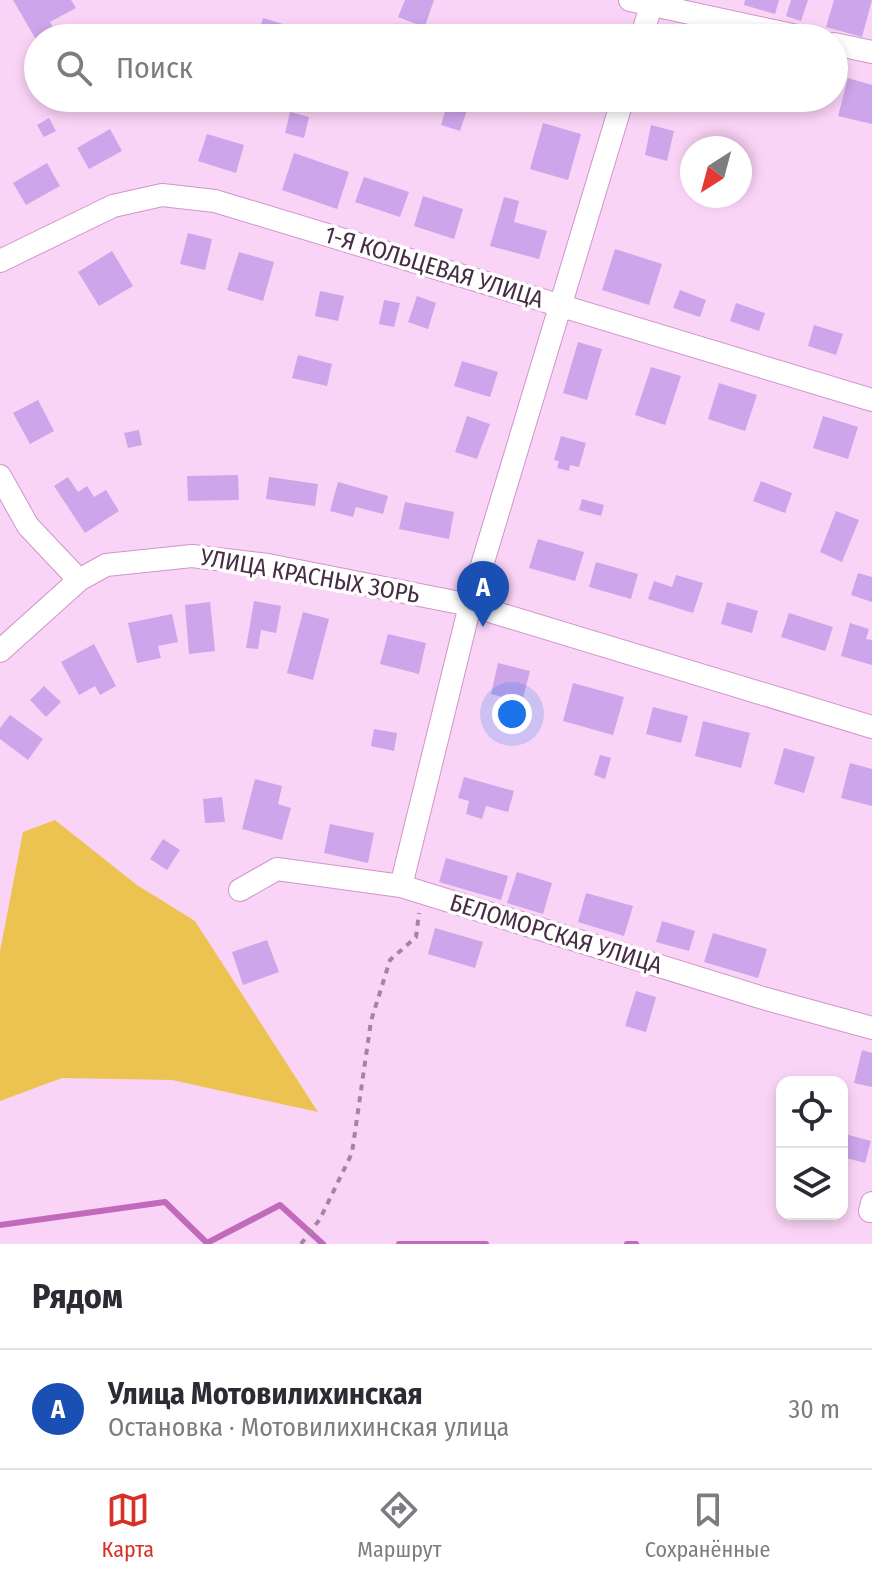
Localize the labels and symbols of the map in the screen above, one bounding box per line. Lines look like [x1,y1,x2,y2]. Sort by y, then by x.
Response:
north arrow [680,136,752,208]
street label: 1-Я КОЛЬЦЕВАЯ УЛИЦА [321,220,547,314]
street label: УЛИЦА КРАСНЫХ ЗОРЬ [197,543,422,609]
pin: A [457,561,509,627]
your location [492,694,532,734]
street label: БЕЛОМОРСКАЯ УЛИЦА [446,888,666,980]

